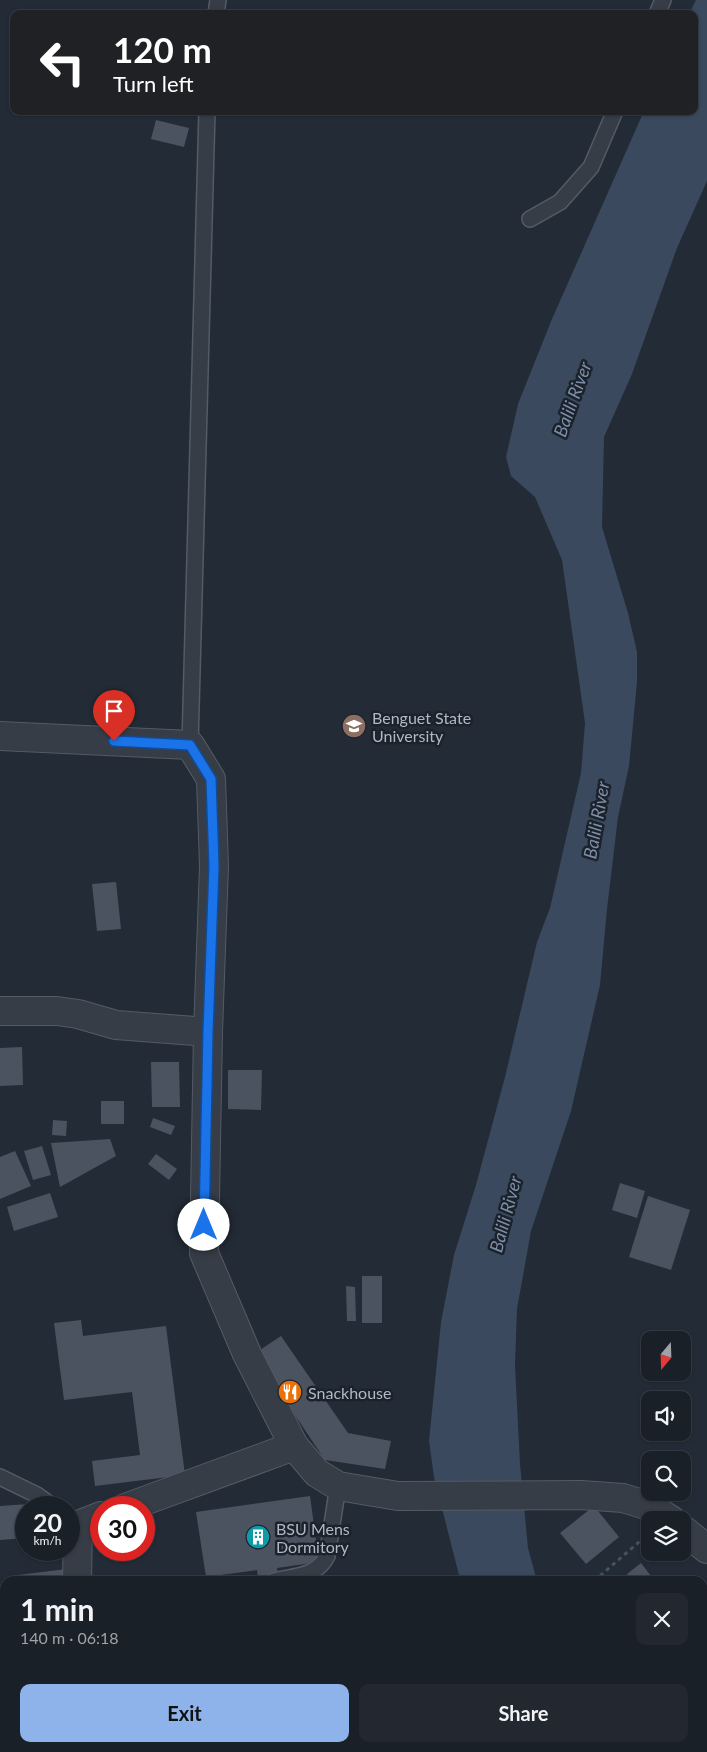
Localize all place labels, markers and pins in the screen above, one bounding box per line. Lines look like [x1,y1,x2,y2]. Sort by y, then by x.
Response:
pin [93,690,135,741]
place label: Benguet State University [372,708,471,745]
school or university icon: Benguet State University [341,713,367,739]
restaurant icon: Snackhouse [277,1379,303,1405]
place label: Snackhouse [308,1383,391,1402]
place label: BSU Mens Dormitory [276,1519,350,1556]
building icon: BSU Mens Dormitory [245,1524,271,1550]

